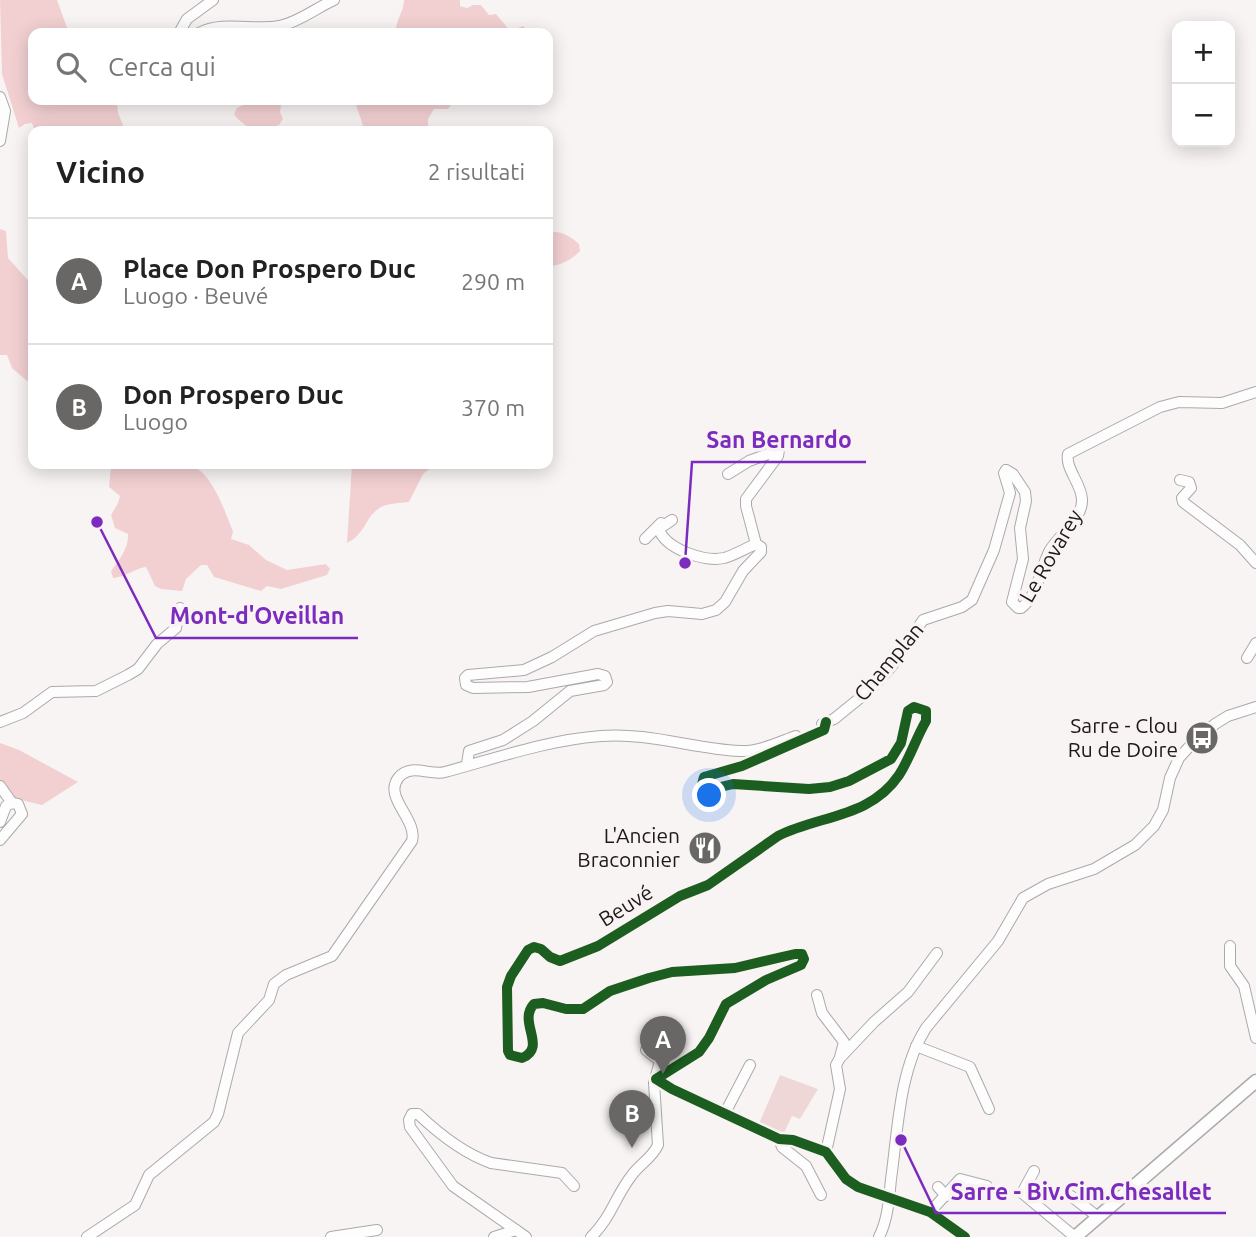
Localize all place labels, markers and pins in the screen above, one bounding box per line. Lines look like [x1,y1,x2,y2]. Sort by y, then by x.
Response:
callout: San Bernardo [692,418,866,462]
callout: Mont-d'Oveillan [156,594,358,638]
place label: Sarre - Clou Ru de Doire [1068,713,1178,761]
bus stop icon: Sarre - Clou Ru de Doire [1183,719,1221,757]
place label: L'Ancien Braconnier [577,823,680,871]
restaurant icon: L'Ancien Braconnier [686,829,724,867]
pin: A [640,1016,686,1074]
pin: B [609,1090,655,1148]
callout: Sarre - Biv.Cim.Chesallet [936,1169,1226,1213]

